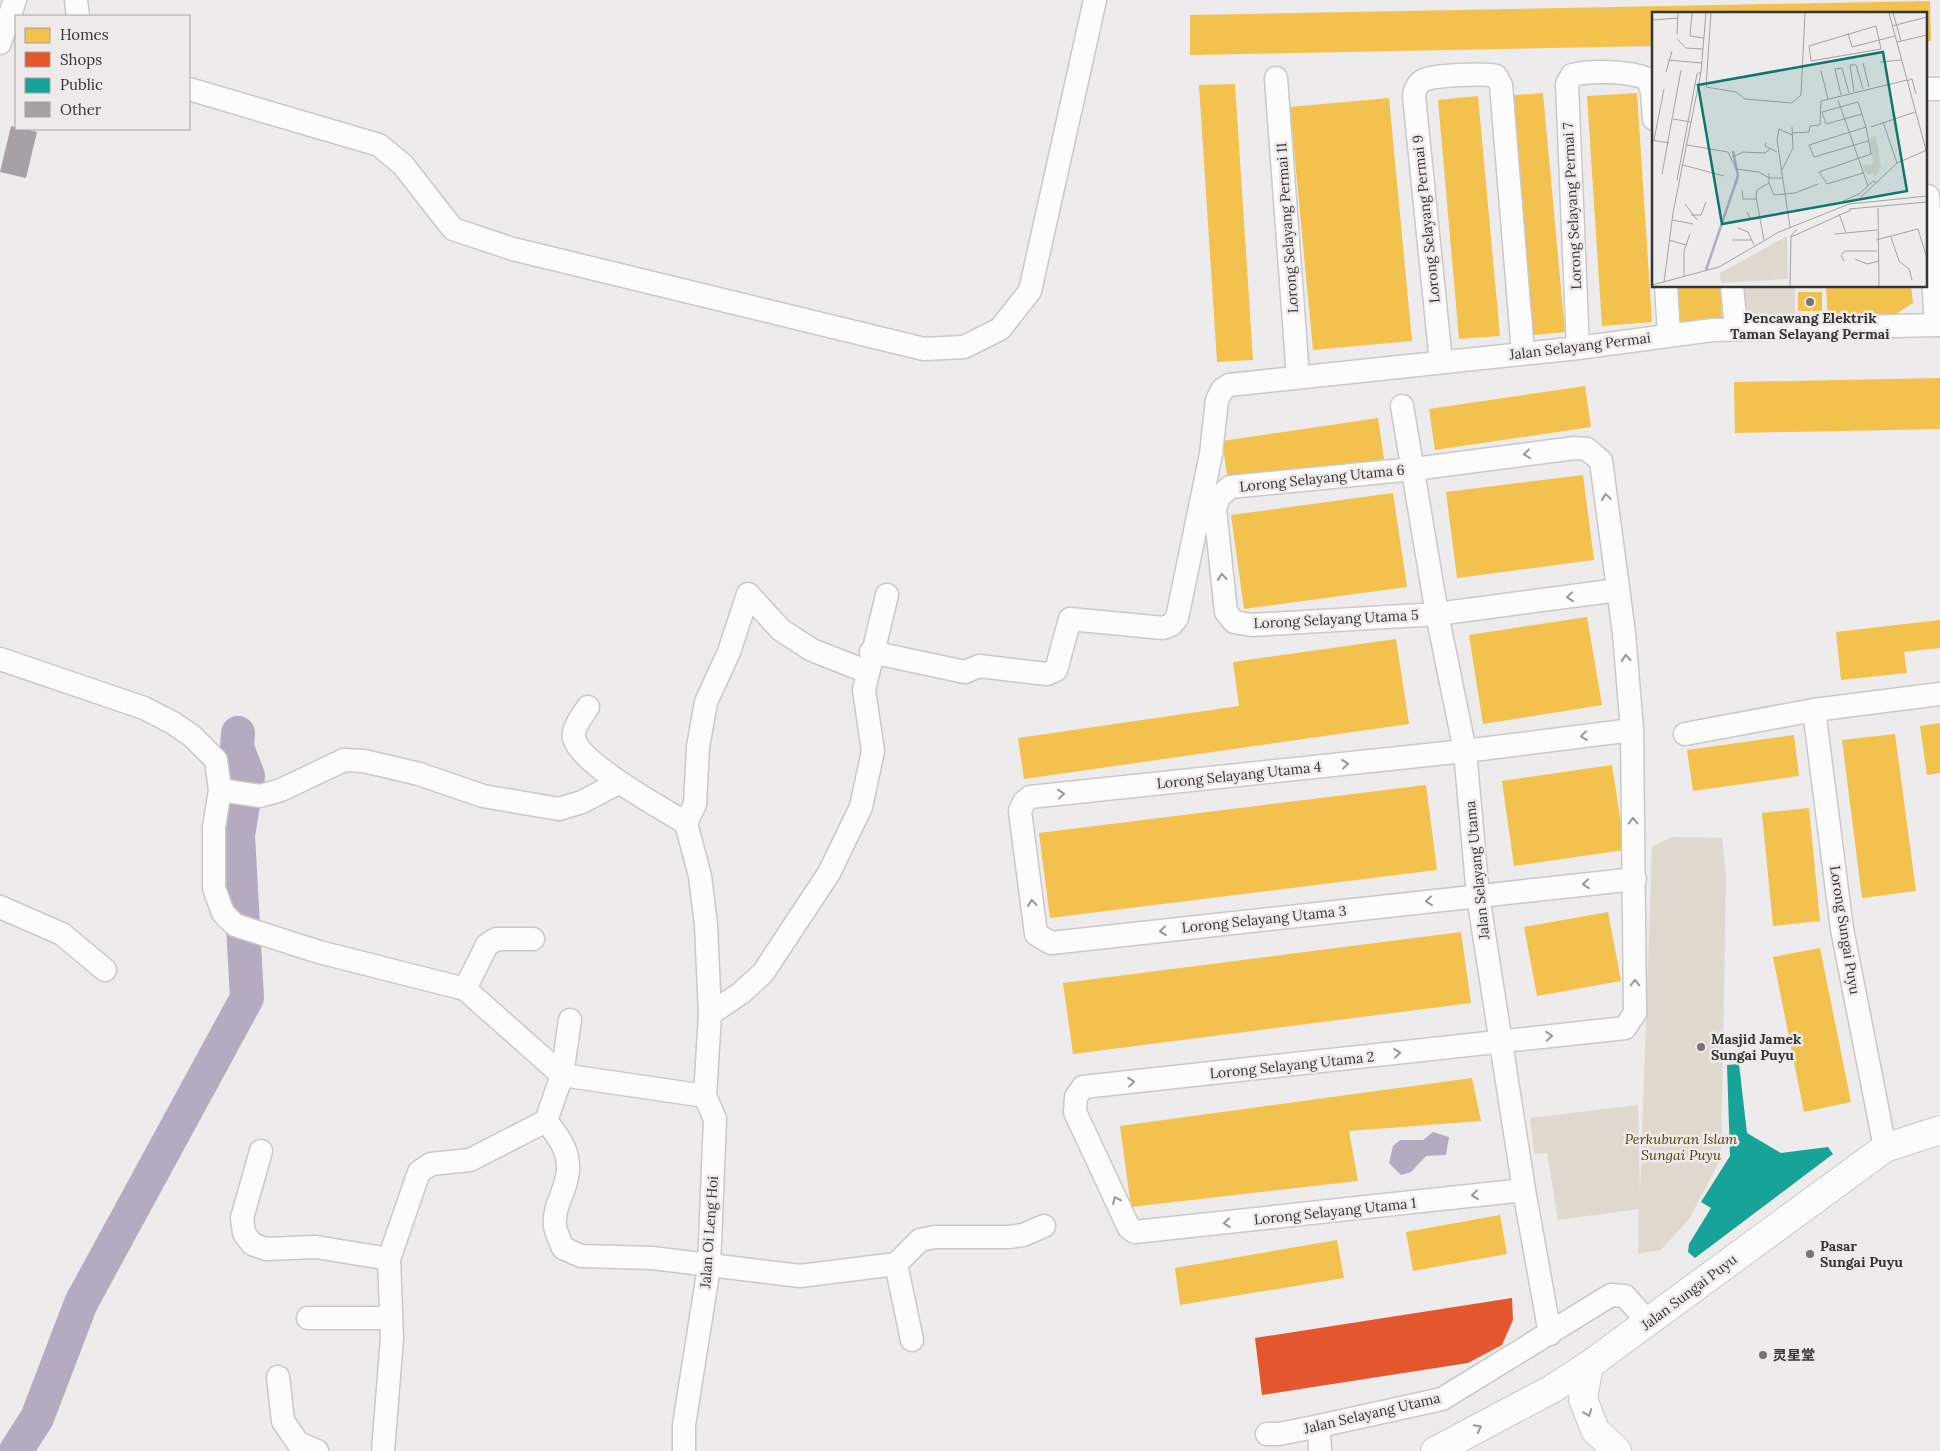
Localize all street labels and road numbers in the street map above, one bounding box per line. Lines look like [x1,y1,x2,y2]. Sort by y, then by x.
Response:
street label: Lorong Selayang Permai 7 [1559,122,1585,290]
street label: Lorong Selayang Permai 9 [1408,134,1444,304]
street label: Lorong Selayang Permai 11 [1272,142,1302,314]
street label: Jalan Selayang Permai [1507,328,1652,364]
street label: Lorong Selayang Utama 6 [1239,460,1405,496]
street label: Lorong Selayang Utama 5 [1253,606,1419,632]
street label: Lorong Selayang Utama 4 [1156,757,1323,793]
street label: Jalan Selayang Utama [1461,800,1493,941]
street label: Lorong Sungai Puyu [1826,864,1864,996]
street label: Lorong Selayang Utama 3 [1181,901,1348,937]
street label: Lorong Selayang Utama 2 [1209,1047,1375,1083]
street label: Jalan Oi Leng Hoi [696,1175,722,1290]
street label: Lorong Selayang Utama 1 [1253,1194,1417,1228]
street label: Jalan Sungai Puyu [1637,1250,1740,1334]
street label: Jalan Selayang Utama [1301,1389,1442,1438]

